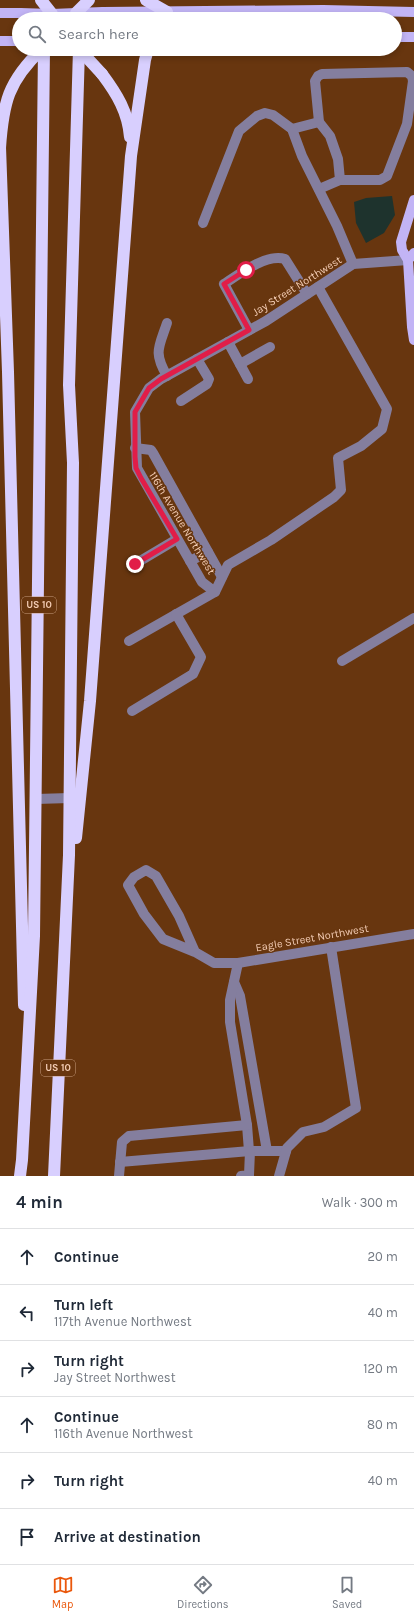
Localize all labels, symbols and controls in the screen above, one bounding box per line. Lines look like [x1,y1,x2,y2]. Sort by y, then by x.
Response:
search box [12,12,402,56]
icon: search [26,23,48,45]
text: Search here [58,25,139,43]
street label: Jay Street Northwest [250,253,344,319]
route start [237,261,255,279]
street label: 116th Avenue Northwest [146,469,218,577]
route end [126,555,144,573]
road number: US 10 [22,597,56,613]
street label: Eagle Street Northwest [255,922,369,954]
road number: US 10 [41,1060,75,1076]
text: 4 min [16,1192,63,1212]
text: Walk · 300 m [322,1195,398,1210]
icon: ahead [16,1246,38,1268]
text: Continue [54,1248,119,1266]
text: 20 m [368,1249,398,1264]
text: Turn left [54,1296,113,1314]
icon: left [16,1302,38,1324]
text: 40 m [368,1305,398,1320]
text: 117th Avenue Northwest [54,1314,192,1329]
text: Turn right [54,1352,124,1370]
icon: right [16,1358,38,1380]
text: 120 m [363,1361,398,1376]
text: Jay Street Northwest [54,1370,176,1385]
text: Continue [54,1408,119,1426]
icon: ahead [16,1414,38,1436]
text: 80 m [367,1417,398,1432]
text: 116th Avenue Northwest [54,1426,193,1441]
icon: right [16,1470,38,1492]
text: Turn right [54,1472,124,1490]
text: 40 m [368,1473,398,1488]
icon: arrive [16,1526,38,1548]
text: Arrive at destination [54,1528,201,1546]
tab: Map [52,1574,74,1611]
tab: Directions [177,1574,229,1611]
tab: Saved [332,1574,362,1611]

